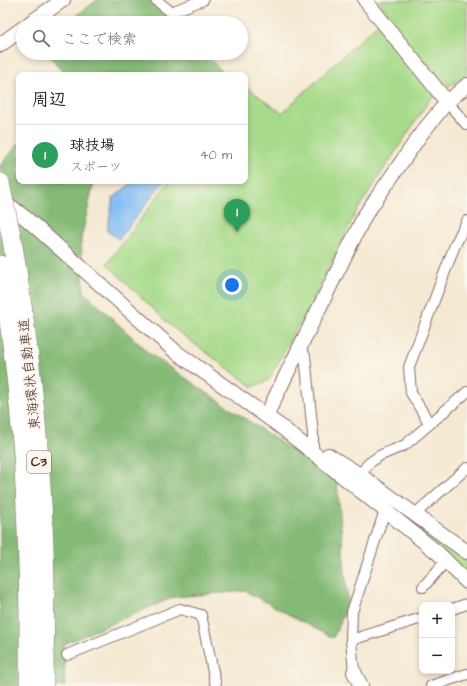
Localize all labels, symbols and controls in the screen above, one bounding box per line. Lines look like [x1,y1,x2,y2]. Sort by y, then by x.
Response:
search box [16,16,248,60]
icon: search [30,27,52,49]
text: ここで検索 [62,29,137,50]
text: 周辺 [32,88,66,112]
text: 球技場 [70,135,115,156]
text: 1 [44,146,46,164]
text: 40 m [200,146,232,164]
text: スポーツ [70,158,122,176]
pin: 1 [224,199,250,232]
your location [222,275,242,295]
street label: 東海環状自動車道 [14,317,46,431]
road number: C3 [27,451,51,473]
map controls [419,602,455,674]
button: + [419,602,455,638]
button: − [419,638,455,674]

